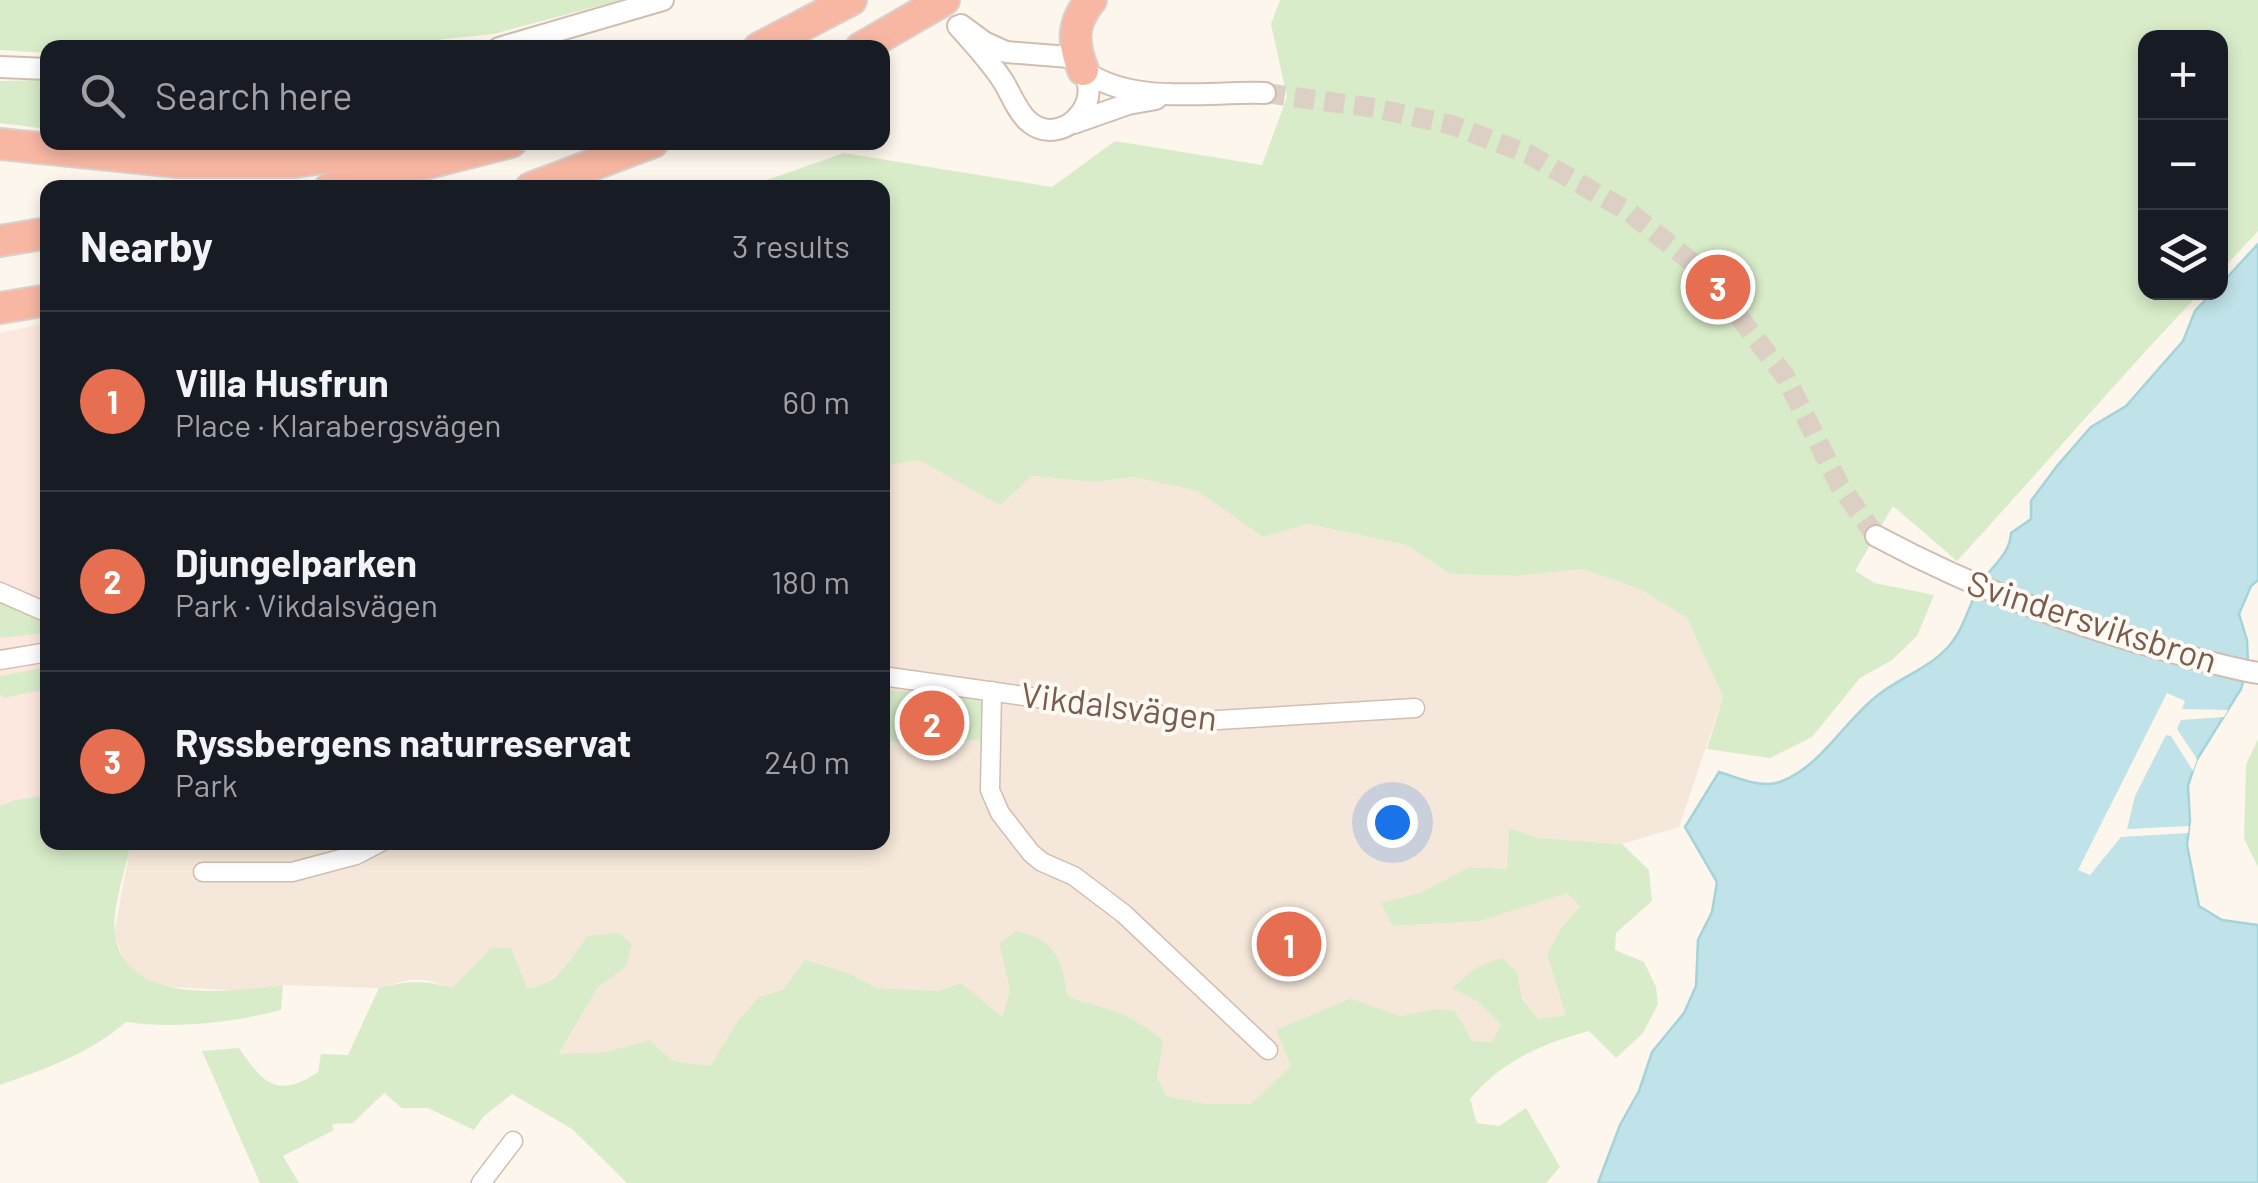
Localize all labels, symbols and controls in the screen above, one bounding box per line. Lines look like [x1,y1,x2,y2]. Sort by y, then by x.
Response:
map controls [2138,30,2228,300]
button: + [2138,30,2228,120]
search box [40,40,890,150]
icon: search [75,68,130,123]
text: Search here [155,72,353,118]
button: − [2138,120,2228,210]
button: layers [2138,210,2228,300]
text: Nearby [80,220,213,270]
text: 3 results [732,226,850,264]
pin: 3 [1686,250,1750,324]
text: Villa Husfrun [175,359,389,405]
text: 1 [107,382,118,420]
text: 60 m [783,382,850,420]
text: Place · Klarabergsvägen [175,405,501,443]
text: Djungelparken [175,539,417,585]
street label: Svindersviksbron [1962,560,2223,680]
text: 2 [104,562,121,600]
text: 180 m [771,562,850,600]
text: Park · Vikdalsvägen [175,585,438,623]
street label: Vikdalsvägen [1019,672,1220,738]
pin: 2 [900,686,964,760]
text: Ryssbergens naturreservat [175,719,631,765]
text: 3 [104,742,121,780]
text: 240 m [764,742,850,780]
text: Park [175,765,238,803]
your location [1367,797,1418,848]
pin: 1 [1256,906,1322,982]

